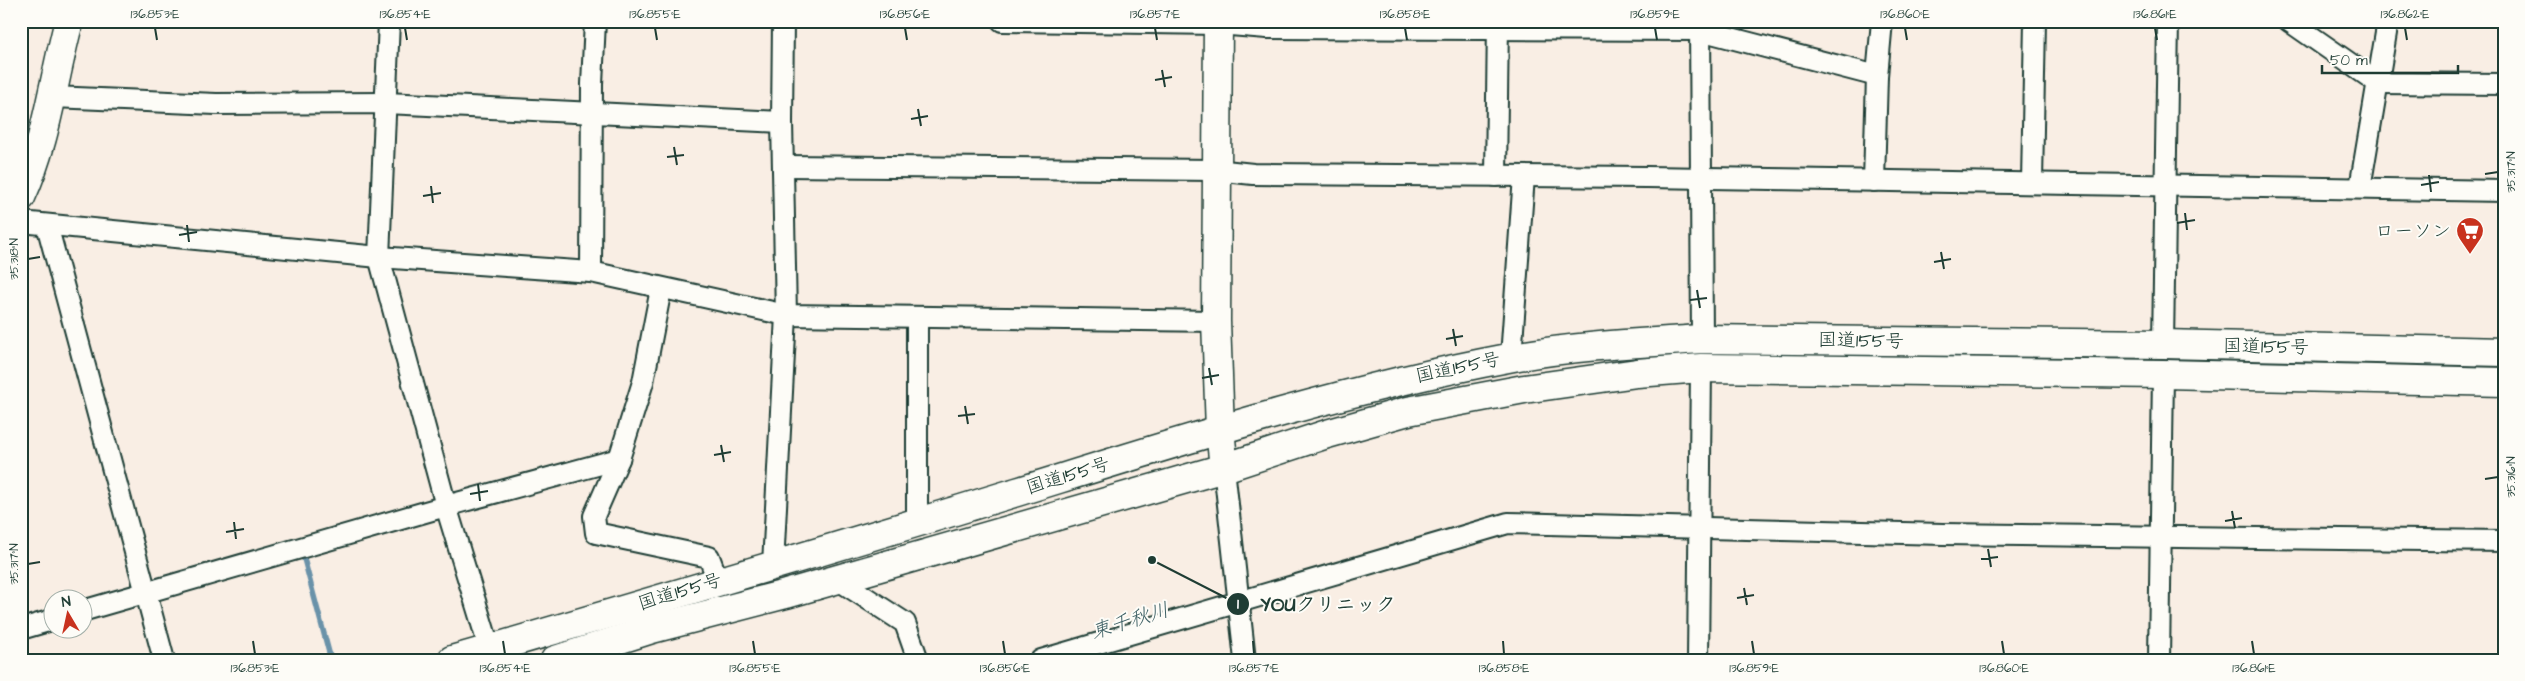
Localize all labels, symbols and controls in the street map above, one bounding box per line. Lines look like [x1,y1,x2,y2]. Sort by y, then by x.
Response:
text: 136.853°E [131,6,179,23]
text: 136.854°E [379,6,431,23]
text: 136.855°E [629,6,681,23]
text: 136.856°E [880,6,930,23]
text: 136.857°E [1130,6,1180,23]
text: 136.858°E [1380,6,1430,23]
text: 136.859°E [1630,6,1680,23]
text: 136.860°E [1880,6,1930,23]
text: 136.861°E [2133,6,2177,23]
text: 136.862°E [2381,6,2429,23]
scale bar [2322,42,2459,74]
text: 50 m [2330,50,2368,71]
text: 35.317°N [2503,151,2520,193]
supermarket icon: ローソン [2455,216,2485,255]
place label: ローソン [2375,218,2451,245]
text: 35.318°N [6,238,23,280]
street label: 国道155号 [1818,327,1904,355]
street label: 国道155号 [2223,333,2309,361]
street label: 国道155号 [1413,346,1503,390]
street label: 国道155号 [1023,450,1113,502]
text: 35.316°N [2503,456,2520,498]
text: 35.317°N [6,543,23,585]
street label: 国道155号 [635,566,725,618]
callout: YOUクリニック [1225,586,1406,621]
north arrow [42,588,92,638]
text: YOUクリニック [1260,591,1396,619]
text: N [60,592,72,613]
text: 1 [1237,594,1239,615]
water label: 東千秋川 [1088,596,1172,646]
text: 136.853°E [231,660,279,677]
text: 136.854°E [479,660,531,677]
text: 136.855°E [729,660,781,677]
text: 136.856°E [980,660,1030,677]
text: 136.857°E [1229,660,1279,677]
text: 136.858°E [1479,660,1529,677]
text: 136.859°E [1729,660,1779,677]
text: 136.860°E [1979,660,2029,677]
text: 136.861°E [2232,660,2276,677]

